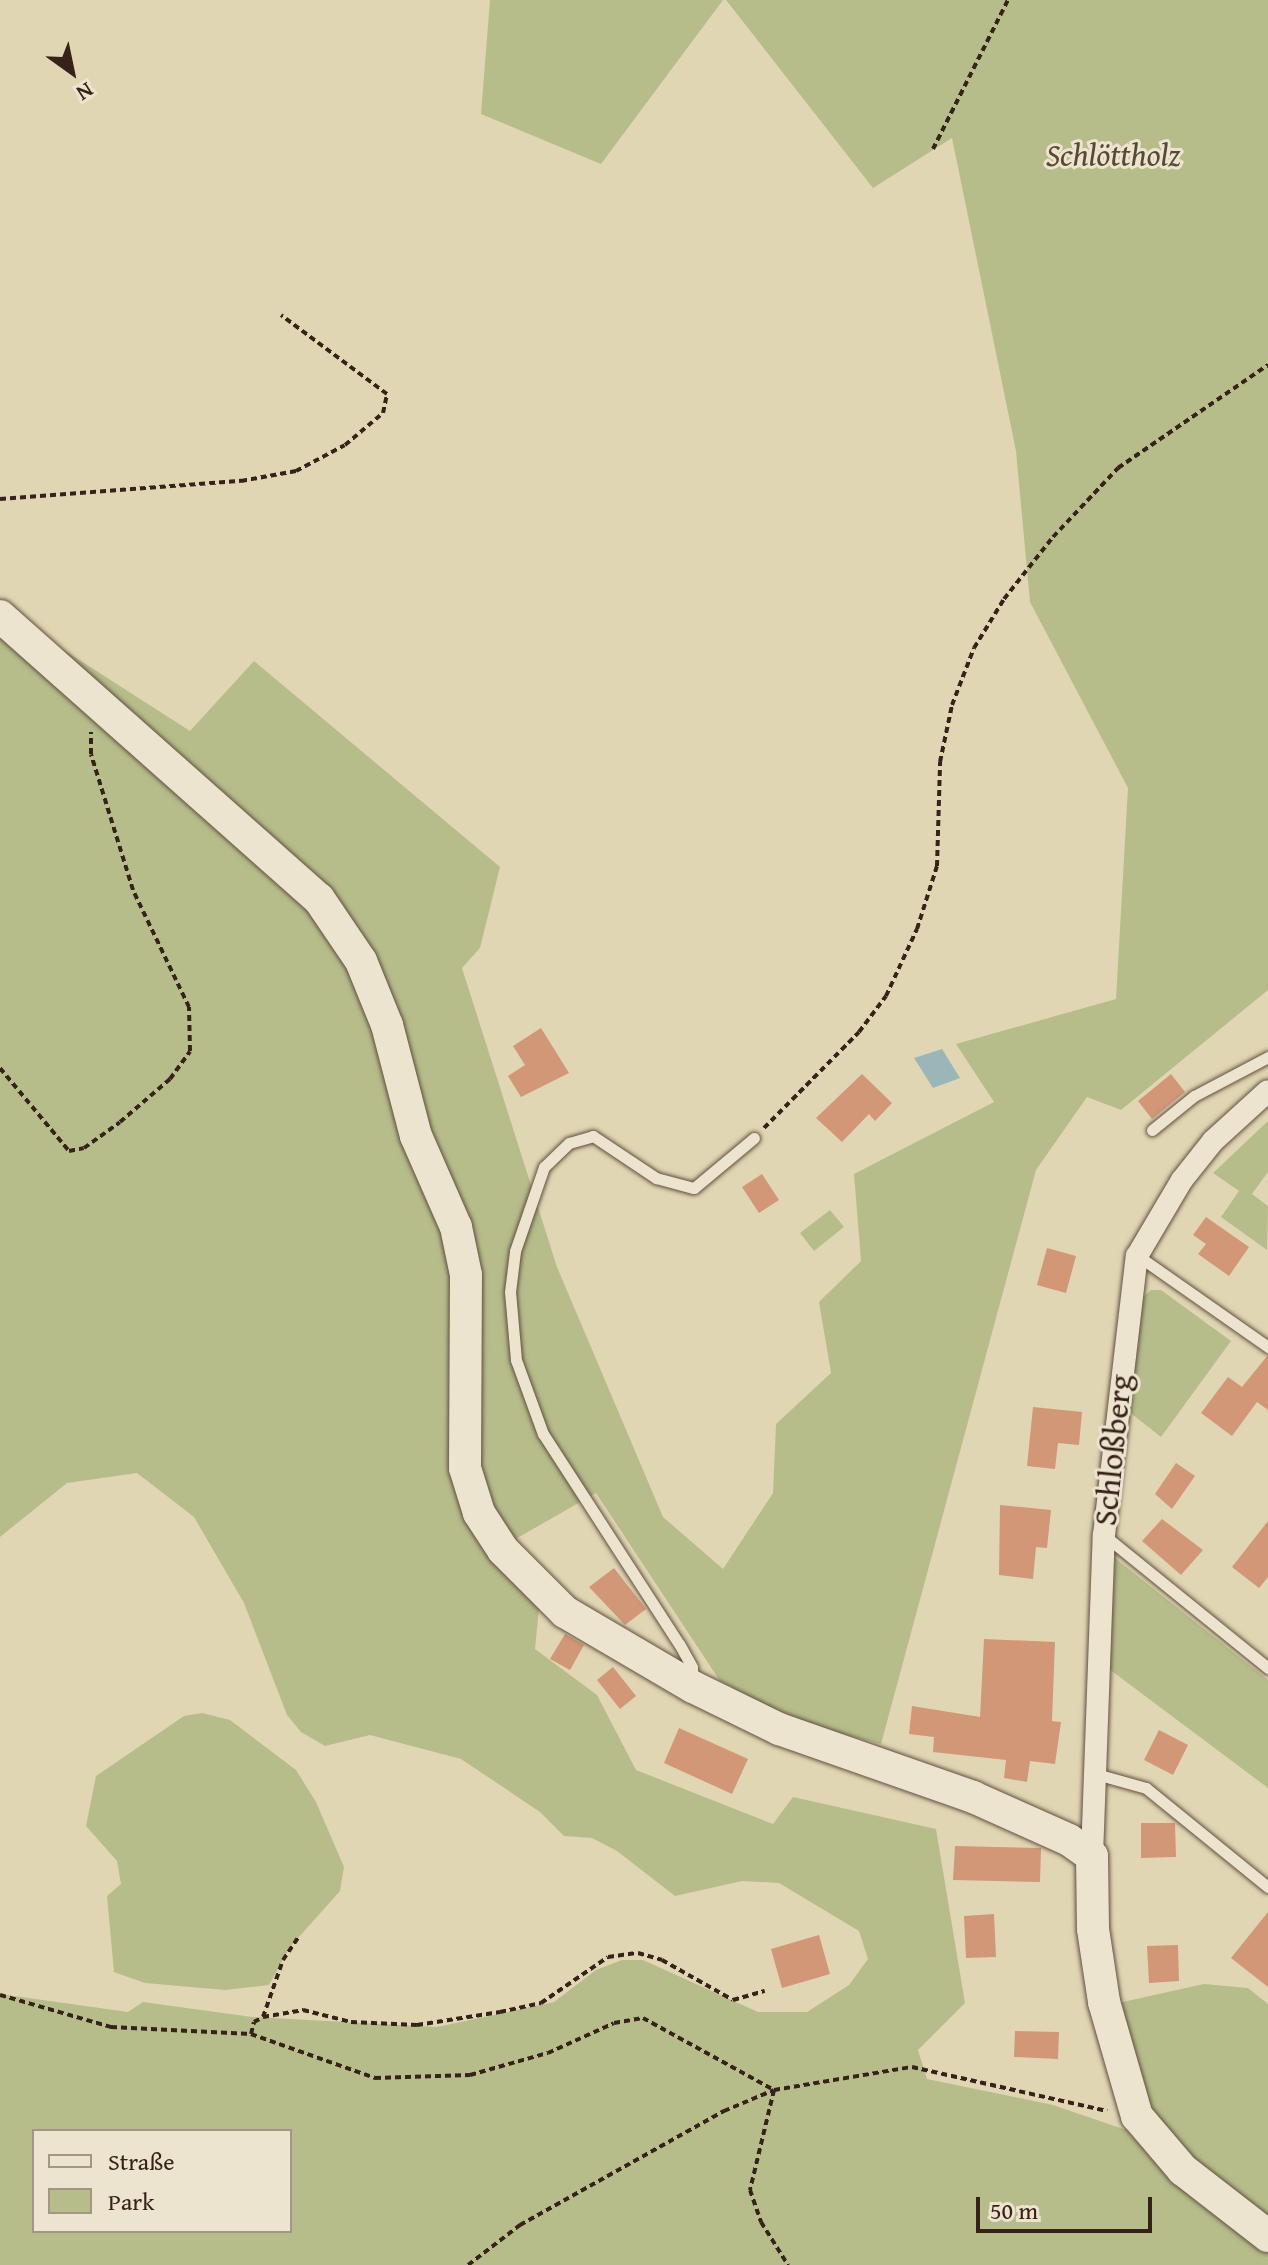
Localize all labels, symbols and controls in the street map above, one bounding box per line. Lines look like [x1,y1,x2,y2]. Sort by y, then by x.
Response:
north arrow [32,32,112,112]
text: N [70,75,100,110]
park label: Schlöttholz [1046,136,1180,174]
street label: Schloßberg [1086,1372,1140,1528]
legend [32,2129,292,2233]
text: Straße [108,2144,175,2179]
scale bar [980,2181,1156,2231]
text: Park [108,2184,154,2219]
text: 50 m [990,2193,1038,2228]

